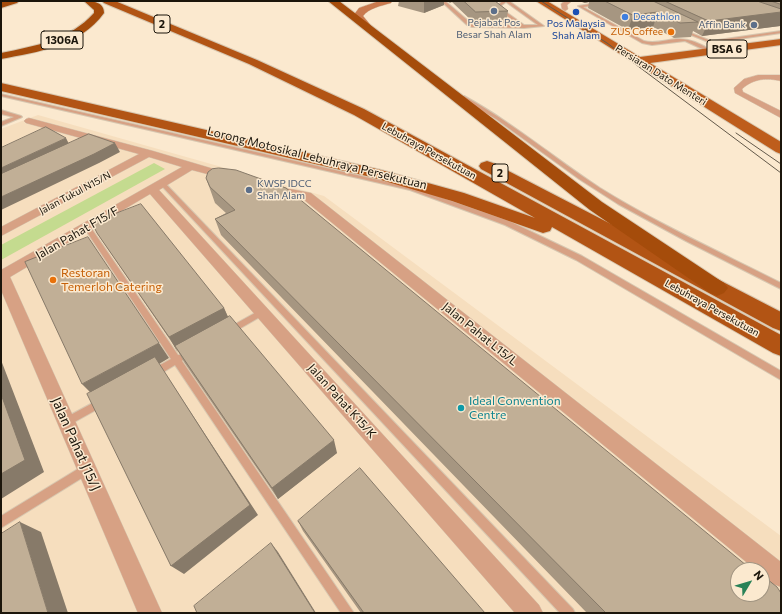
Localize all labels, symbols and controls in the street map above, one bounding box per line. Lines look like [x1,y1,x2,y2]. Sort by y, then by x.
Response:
marker: Pejabat Pos Besar Shah Alam [489,6,499,16]
marker: Pos Malaysia Shah Alam [571,7,581,17]
place label: Decathlon [633,11,680,23]
marker: Decathlon [620,12,630,22]
road number: 2 [154,15,170,33]
place label: Pejabat Pos Besar Shah Alam [456,17,532,40]
place label: Pos Malaysia Shah Alam [547,18,605,42]
place label: Affin Bank [699,19,746,31]
marker: Affin Bank [749,20,759,30]
place label: ZUS Coffee [610,26,663,38]
marker: ZUS Coffee [666,27,676,37]
road number: 1306A [41,31,83,49]
road number: BSA 6 [707,40,747,58]
street label: Persiaran Dato Menteri [613,42,709,108]
street label: Lebuhraya Persekutuan [380,120,478,182]
street label: Lorong Motosikal Lebuhraya Persekutuan [206,124,428,192]
road number: 2 [492,164,508,182]
street label: Jalan Tukul N15/N [37,169,113,217]
place label: KWSP IDCC Shah Alam [257,178,312,202]
marker: KWSP IDCC Shah Alam [244,185,254,195]
street label: Jalan Pahat F15/F [33,203,121,263]
place label: Restoran Temerloh Catering [61,266,162,294]
marker: Restoran Temerloh Catering [48,275,58,285]
street label: Lebuhraya Persekutuan [663,277,761,339]
street label: Jalan Pahat L15/L [439,299,521,369]
street label: Jalan Pahat K15/K [305,361,379,441]
street label: Jalan Pahat J15/J [48,394,104,494]
place label: Ideal Convention Centre [469,394,561,422]
marker: Ideal Convention Centre [456,403,466,413]
north arrow [730,562,770,602]
text: N [751,568,767,582]

